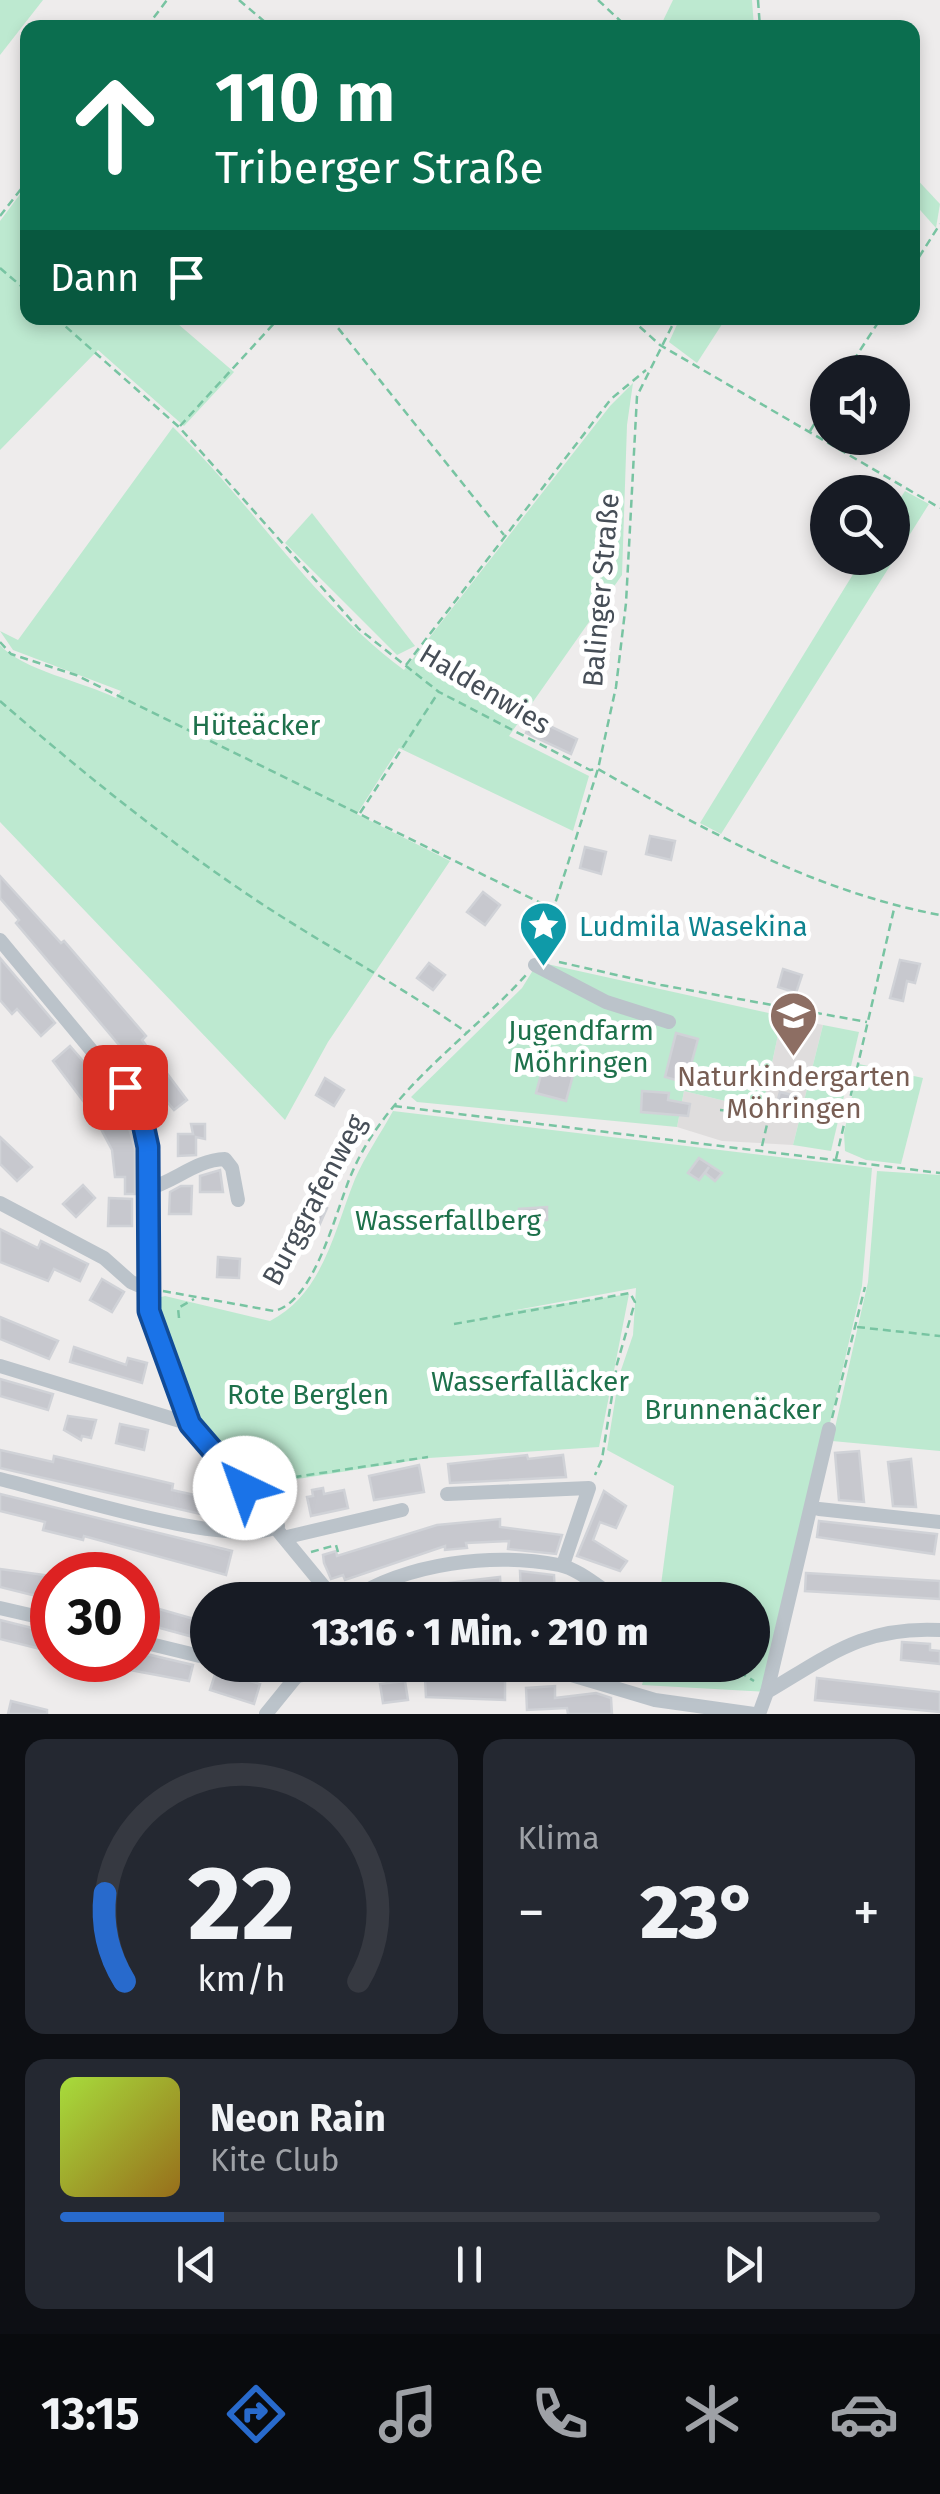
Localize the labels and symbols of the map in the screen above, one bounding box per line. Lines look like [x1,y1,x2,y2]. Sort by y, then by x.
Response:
street label: Balinger Straße [576,492,626,688]
street label: Haldenwies [414,637,556,741]
park label: Hüteäcker [192,709,321,742]
place icon: Ludmila Wasekina [518,900,570,968]
place label: Ludmila Wasekina [579,910,808,943]
school or university icon: Naturkindergarten Möhringen [768,990,820,1058]
park label: Jugendfarm Möhringen [508,1014,654,1079]
pin [83,1045,168,1130]
place label: Naturkindergarten Möhringen [677,1060,911,1125]
street label: Burggrafenweg [255,1109,373,1291]
park label: Wasserfallberg [355,1204,542,1237]
park label: Wasserfalläcker [431,1365,629,1398]
park label: Rote Berglen [227,1378,389,1411]
park label: Brunnenäcker [644,1393,822,1426]
position arrow [193,1436,297,1540]
speed limit sign: 30 [30,1552,160,1682]

